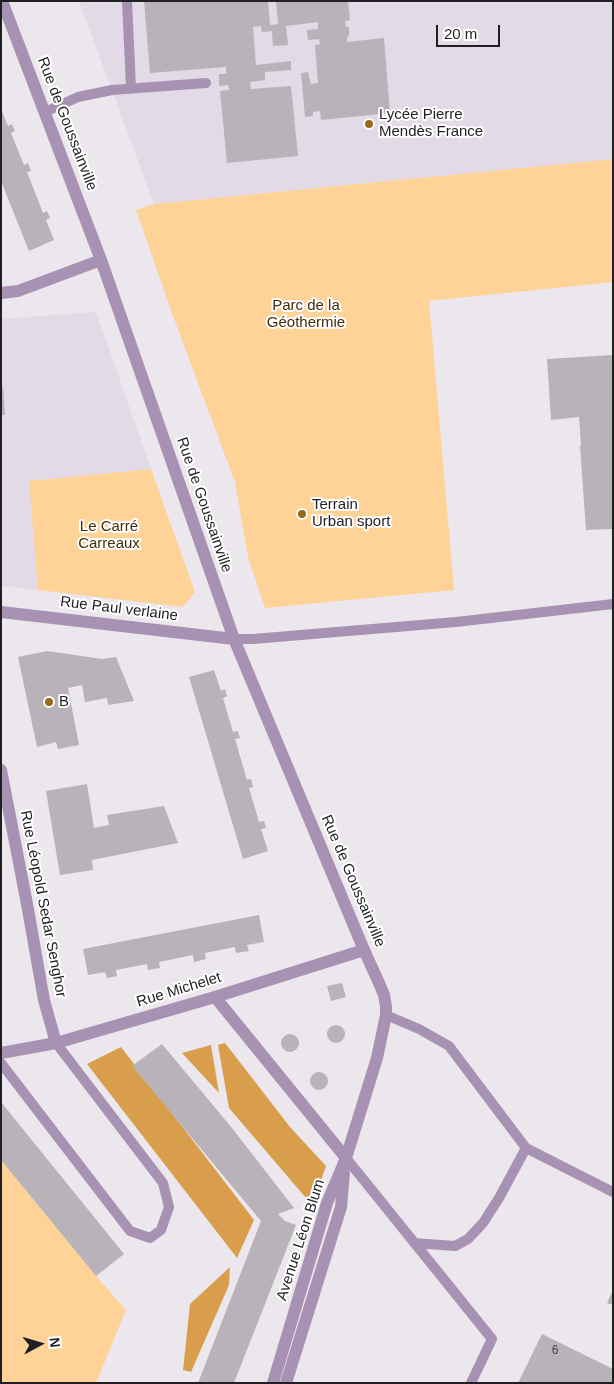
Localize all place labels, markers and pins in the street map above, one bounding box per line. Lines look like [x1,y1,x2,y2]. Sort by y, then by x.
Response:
place label: Lycée Pierre Mendès France [379,106,483,141]
marker: Lycée Pierre Mendès France [363,118,375,130]
place label: Terrain Urban sport [312,496,390,531]
marker: Terrain Urban sport [296,508,308,520]
place label: B [59,693,69,711]
marker: B [43,696,55,708]

